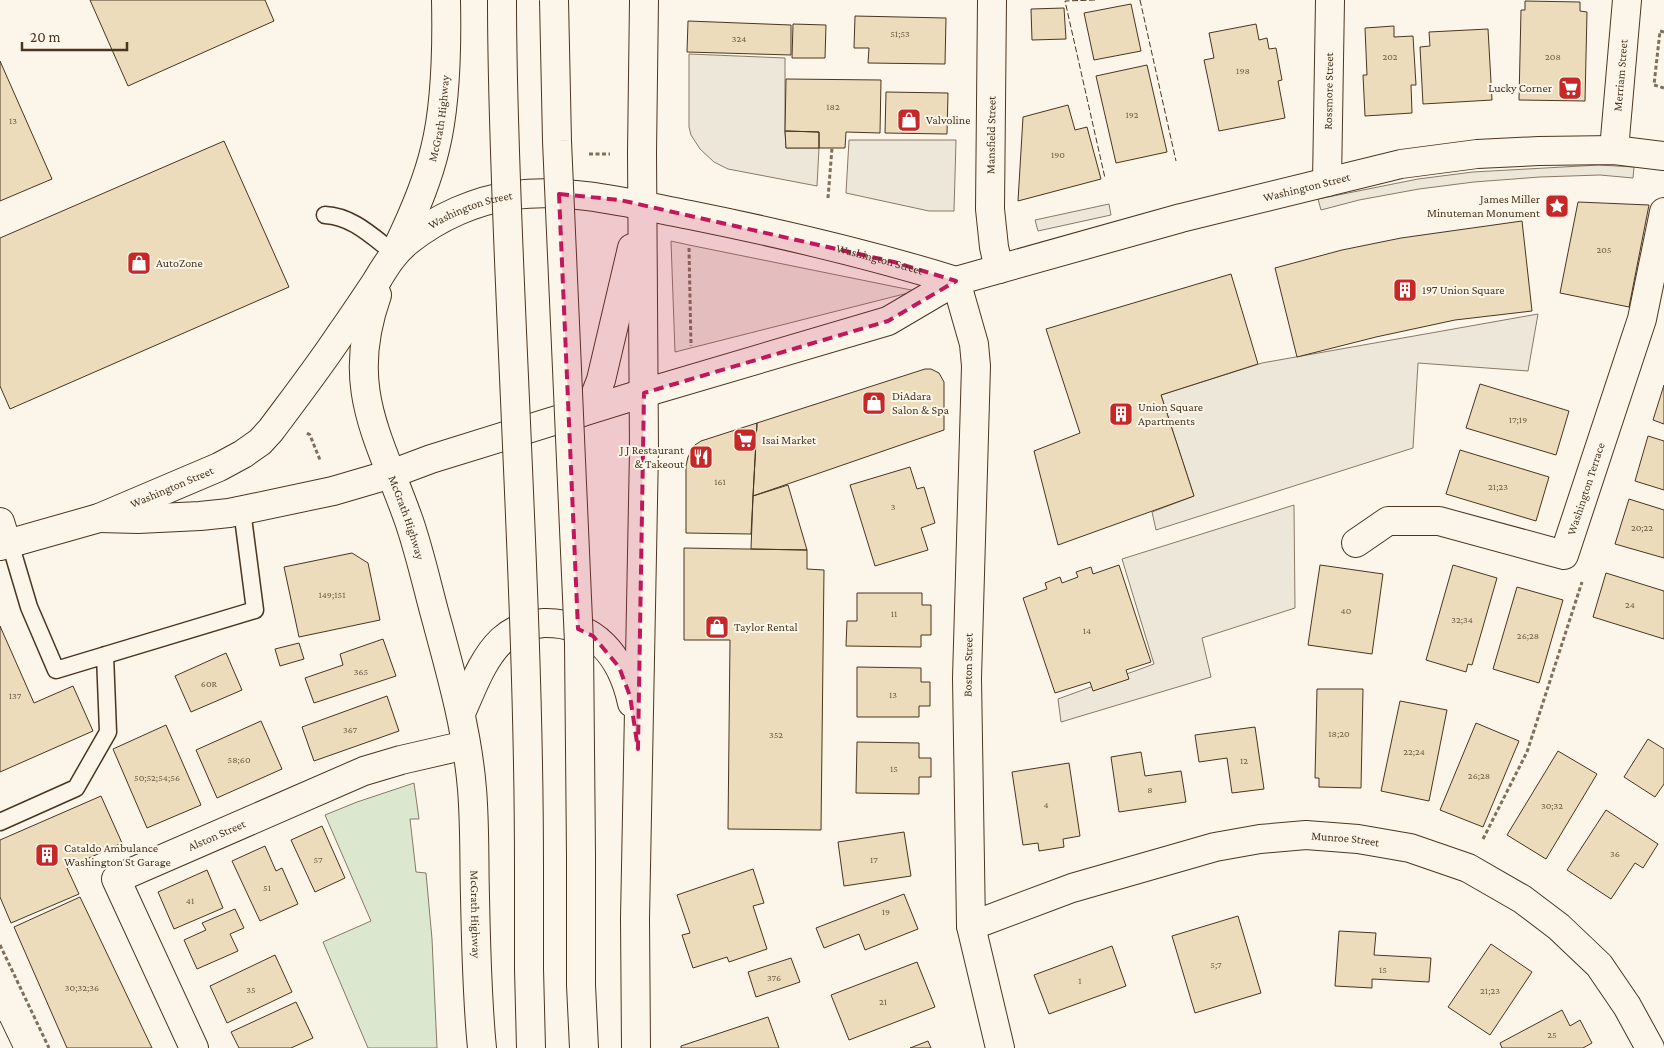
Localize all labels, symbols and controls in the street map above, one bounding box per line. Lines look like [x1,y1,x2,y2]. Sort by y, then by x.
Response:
scale bar [22,20,128,52]
house number: 51;53 [890,28,910,39]
text: 20 m [30,29,61,45]
house number: 324 [732,33,746,44]
street label: Merriam Street [1610,38,1631,112]
street label: Rossmore Street [1321,51,1336,130]
house number: 202 [1382,51,1398,62]
house number: 208 [1545,51,1561,62]
house number: 198 [1236,65,1250,76]
street label: McGrath Highway [425,74,452,163]
supermarket icon: Lucky Corner [1557,75,1583,101]
place label: Lucky Corner [1488,81,1553,95]
street label: Mansfield Street [983,95,999,174]
house number: 182 [826,101,840,112]
shop icon: Valvoline [896,107,922,133]
house number: 192 [1125,109,1139,120]
place label: Valvoline [926,113,970,127]
house number: 13 [9,115,17,126]
house number: 190 [1051,149,1065,160]
street label: Washington Street [1262,169,1353,205]
street label: Washington Street [426,188,514,232]
place label: James Miller Minuteman Monument [1427,192,1541,220]
place icon: James Miller Minuteman Monument [1544,193,1570,219]
street label: Washington Street [835,241,926,278]
house number: 205 [1596,244,1612,255]
shop icon: AutoZone [126,250,152,276]
place label: AutoZone [156,256,203,270]
building icon: 197 Union Square [1392,277,1418,303]
place label: 197 Union Square [1422,283,1505,297]
place label: DiAdara Salon & Spa [892,389,949,417]
shop icon: DiAdara Salon & Spa [861,390,887,416]
place label: Union Square Apartments [1138,400,1203,428]
building icon: Union Square Apartments [1108,401,1134,427]
house number: 17;19 [1509,414,1527,425]
supermarket icon: Isai Market [732,427,758,453]
place label: Isai Market [762,433,817,447]
street label: Washington Terrace [1564,441,1608,537]
place label: J J Restaurant & Takeout [619,443,685,471]
restaurant icon: J J Restaurant & Takeout [688,444,714,470]
street label: Washington Street [128,463,217,511]
street label: McGrath Highway [385,473,427,561]
house number: 161 [714,476,726,487]
house number: 21;23 [1488,481,1508,492]
house number: 3 [891,501,896,512]
house number: 20;22 [1631,522,1653,533]
house number: 149;151 [318,589,346,600]
house number: 24 [1625,599,1635,610]
house number: 40 [1341,605,1352,616]
house number: 11 [891,608,897,619]
shop icon: Taylor Rental [704,614,730,640]
house number: 32;34 [1451,614,1473,625]
place label: Taylor Rental [734,620,798,634]
house number: 14 [1083,625,1091,636]
house number: 26;28 [1517,630,1539,641]
street label: Boston Street [960,632,976,697]
house number: 365 [354,666,368,677]
house number: 60R [201,678,218,689]
house number: 13 [889,689,897,700]
house number: 137 [9,690,22,701]
house number: 367 [343,724,357,735]
house number: 18;20 [1328,728,1350,739]
house number: 352 [769,729,783,740]
house number: 22;24 [1403,746,1425,757]
house number: 58;60 [227,754,251,765]
house number: 12 [1240,755,1248,766]
house number: 15 [890,763,898,774]
house number: 26;28 [1468,770,1490,781]
house number: 50;52;54;56 [134,772,180,783]
house number: 8 [1147,784,1153,795]
house number: 4 [1043,799,1049,810]
house number: 30;32 [1541,800,1563,811]
street label: Alston Street [186,816,249,854]
street label: Munroe Street [1311,828,1381,850]
place label: Cataldo Ambulance Washington St Garage [64,841,171,869]
building icon: Cataldo Ambulance Washington St Garage [34,842,60,868]
house number: 36 [1610,848,1620,859]
house number: 57 [313,854,323,865]
house number: 17 [870,854,878,865]
street label: McGrath Highway [468,870,483,959]
house number: 51 [263,882,271,893]
house number: 41 [186,895,194,906]
house number: 19 [882,906,890,917]
house number: 5;7 [1210,959,1222,970]
house number: 15 [1379,964,1387,975]
house number: 376 [767,972,781,983]
house number: 1 [1078,975,1082,986]
house number: 30;32;36 [65,982,99,993]
house number: 35 [246,984,256,995]
house number: 21;23 [1480,985,1500,996]
house number: 21 [879,996,887,1007]
house number: 25 [1547,1029,1557,1040]

